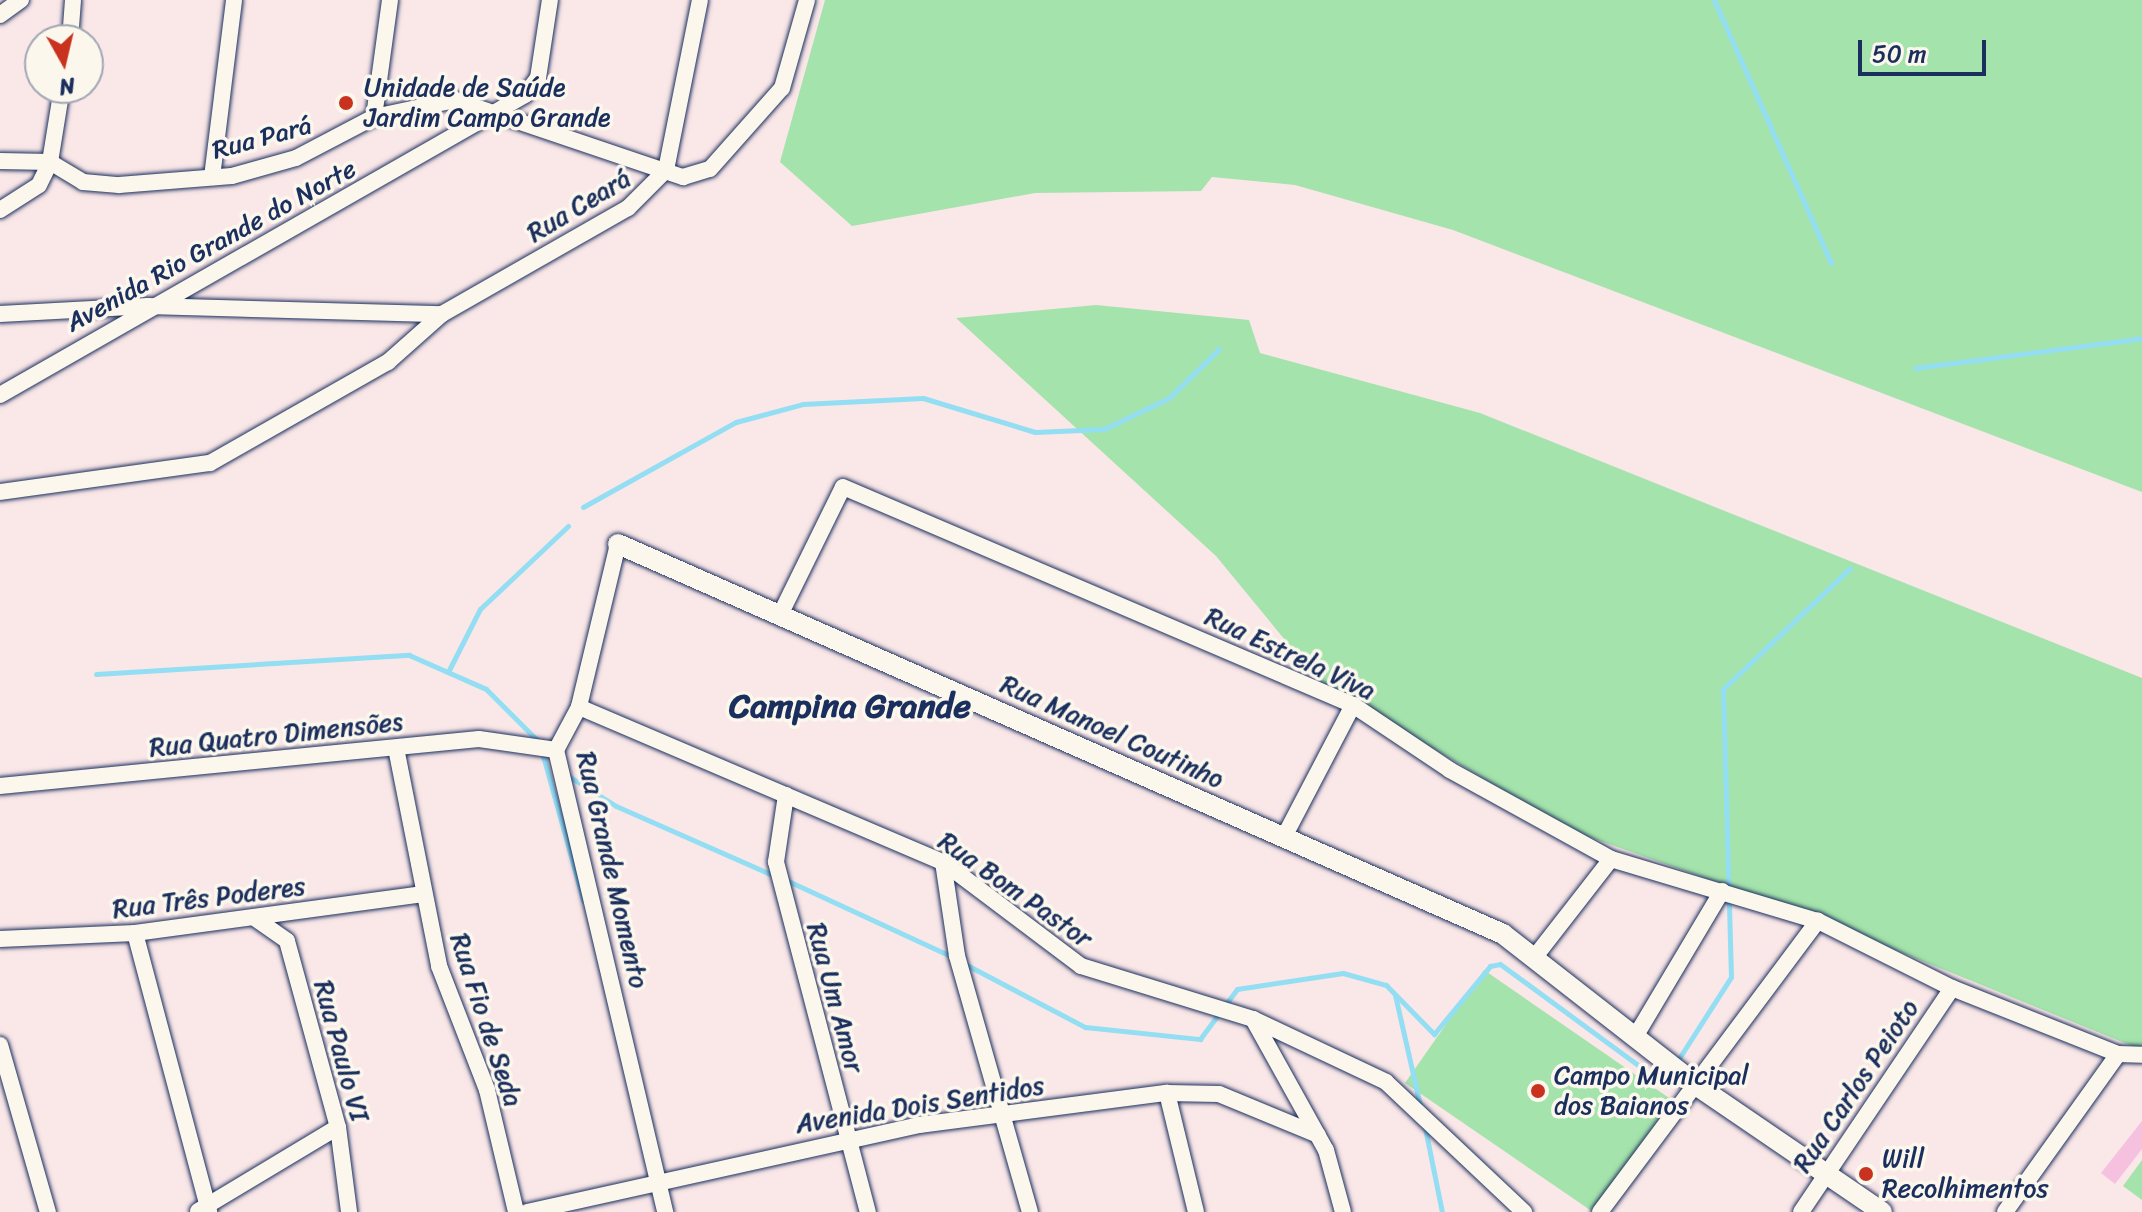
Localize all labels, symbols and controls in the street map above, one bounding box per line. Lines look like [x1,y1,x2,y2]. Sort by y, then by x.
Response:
north arrow [24,24,104,104]
scale bar [1862,24,1990,74]
text: 50 m [1872,33,1927,75]
text: N [57,66,77,107]
place label: Unidade de Saúde Jardim Campo Grande [364,72,611,134]
marker: Unidade de Saúde Jardim Campo Grande [335,92,357,114]
street label: Rua Pará [209,110,315,166]
street label: Avenida Rio Grande do Norte [60,153,362,339]
street label: Rua Ceará [521,163,637,249]
street label: Rua Estrela Viva [1199,600,1381,708]
street label: Rua Manoel Coutinho [996,669,1228,795]
district label: Campina Grande [729,687,971,727]
street label: Rua Quatro Dimensões [148,706,404,764]
street label: Rua Grande Momento [570,748,654,992]
street label: Rua Bom Pastor [932,825,1098,955]
street label: Rua Três Poderes [111,871,307,925]
street label: Rua Um Amor [800,919,870,1077]
street label: Rua Fio de Seda [443,929,529,1111]
street label: Rua Paulo VI [307,977,375,1125]
street label: Rua Carlos Peioto [1787,994,1925,1178]
place label: Campo Municipal dos Baianos [1554,1060,1748,1122]
street label: Avenida Dois Sentidos [793,1070,1047,1140]
marker: Campo Municipal dos Baianos [1529,1082,1547,1100]
place label: Will Recolhimentos [1882,1143,2049,1204]
marker: Will Recolhimentos [1857,1165,1875,1183]

